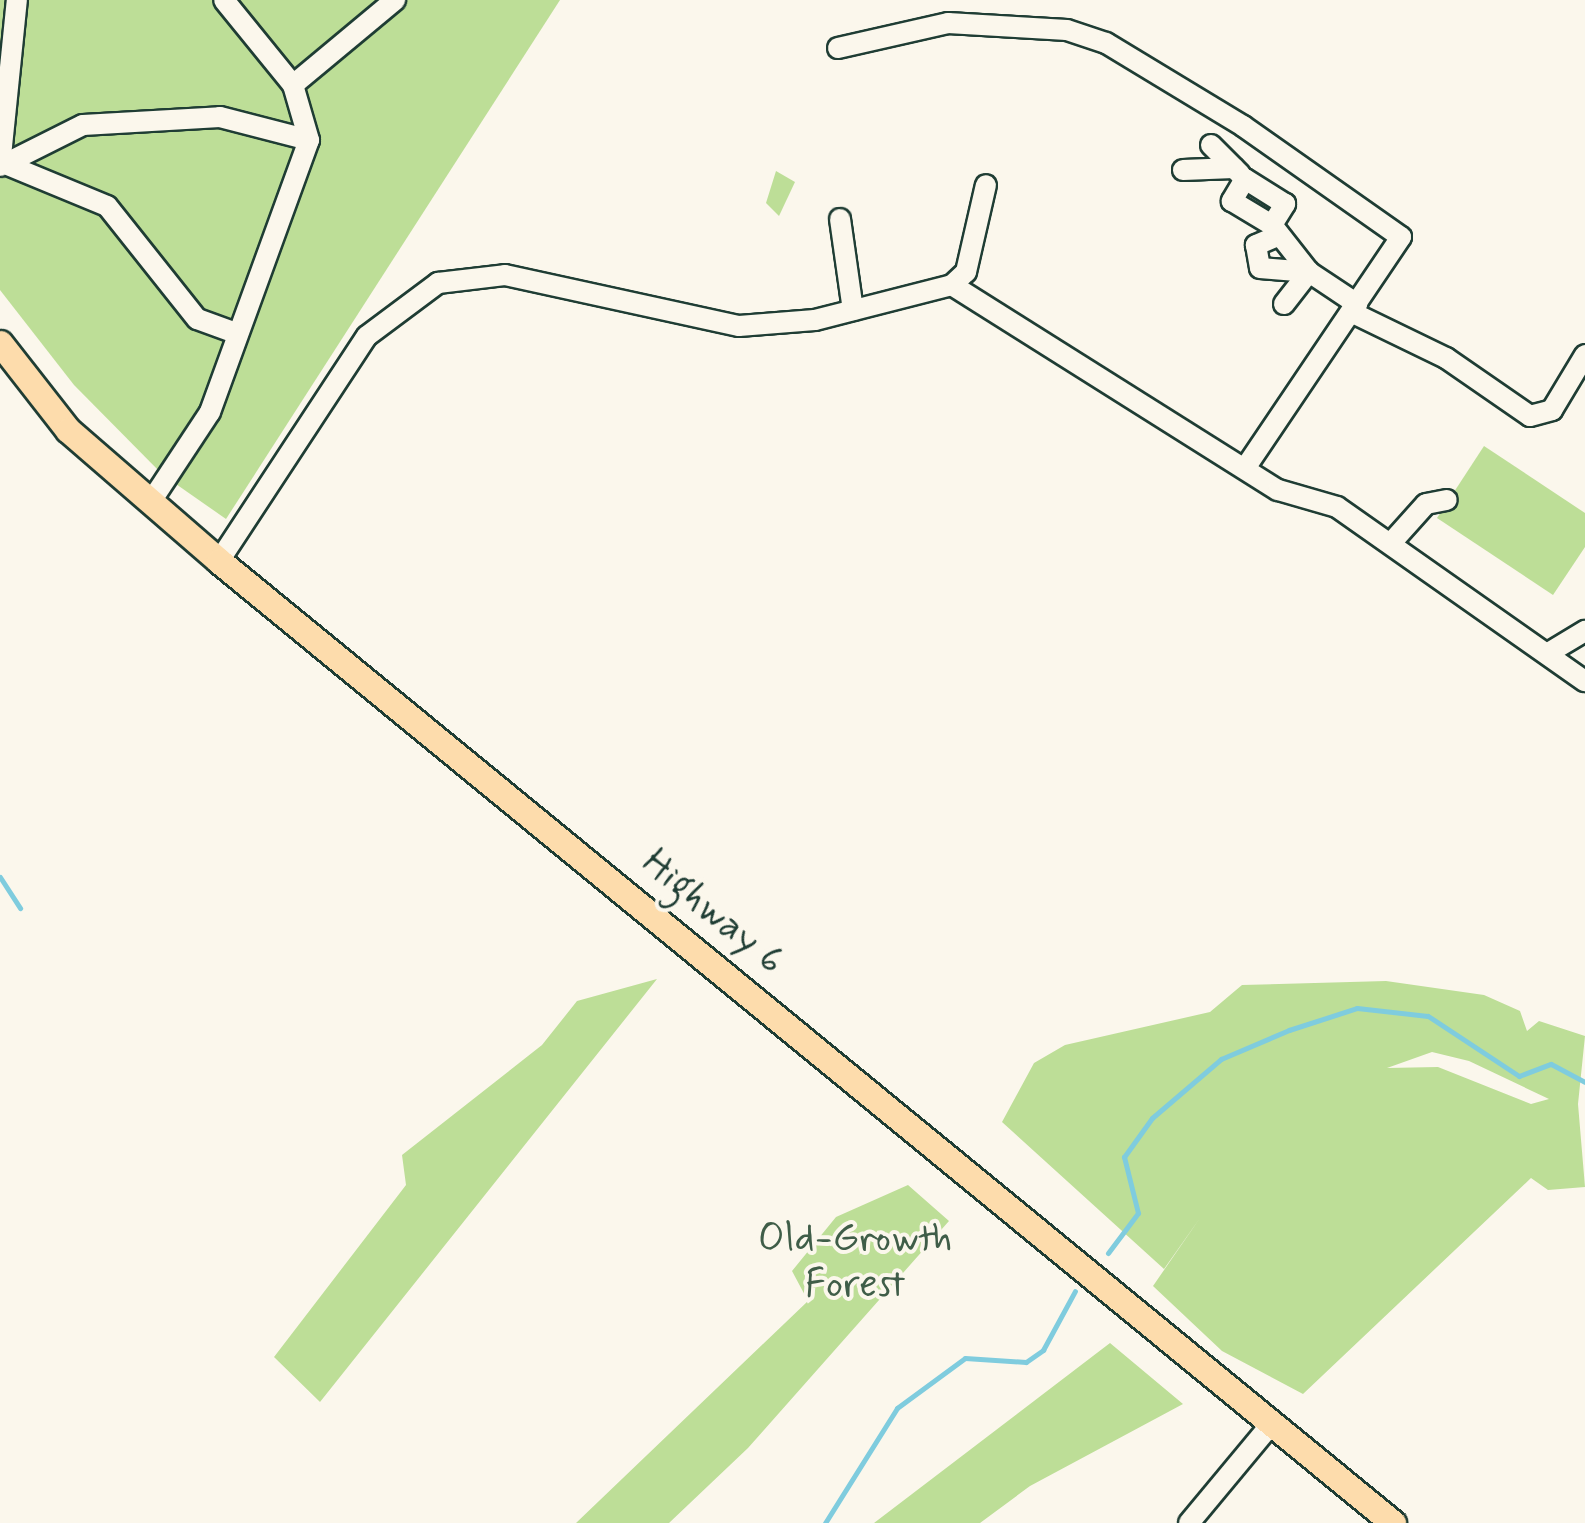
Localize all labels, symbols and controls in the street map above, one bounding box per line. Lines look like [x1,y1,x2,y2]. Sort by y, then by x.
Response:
street label: Highway 6 [632,839,794,985]
park label: Old-Growth Forest [758,1215,952,1309]

